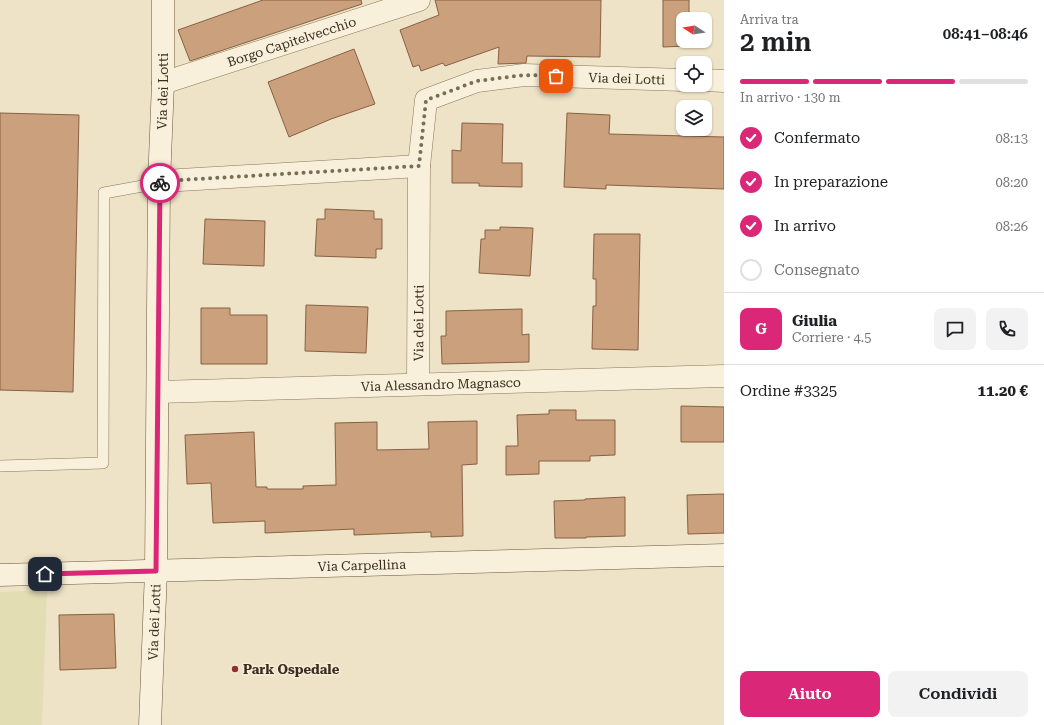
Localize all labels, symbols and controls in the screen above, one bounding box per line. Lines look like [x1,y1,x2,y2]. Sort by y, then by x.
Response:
north arrow [676,12,712,48]
map controls [676,12,712,136]
text: Arriva tra [740,12,799,27]
street label: Borgo Capitelvecchio [225,14,358,70]
text: 08:41–08:46 [943,25,1028,43]
text: 2 min [740,27,812,57]
street label: Via dei Lotti [154,53,171,130]
button: locate [676,56,712,92]
pin [539,59,573,93]
icon: bag [545,65,567,87]
street label: Via dei Lotti [588,70,665,87]
text: In arrivo · 130 m [740,90,841,105]
button: layers [676,100,712,136]
icon: check [740,127,762,149]
text: Confermato [774,129,860,147]
text: 08:13 [996,131,1028,146]
courier [140,163,180,203]
icon: check [740,171,762,193]
icon: bike [149,172,171,194]
text: In preparazione [774,173,888,191]
text: 08:20 [996,175,1028,190]
icon: check [740,215,762,237]
text: In arrivo [774,217,836,235]
text: 08:26 [996,219,1028,234]
text: Consegnato [774,261,860,279]
street label: Via dei Lotti [411,285,426,361]
button: chat [934,308,976,350]
button: phone [986,308,1028,350]
text: Giulia [792,312,837,330]
text: G [755,320,767,338]
text: Corriere · 4.5 [792,330,871,345]
street label: Via Alessandro Magnasco [361,375,521,394]
text: Ordine #3325 [740,382,837,400]
text: 11.20 € [977,382,1028,400]
pin [28,557,62,591]
street label: Via Carpellina [317,557,406,574]
icon: home [34,563,56,585]
street label: Via dei Lotti [146,584,163,661]
place label: Park Ospedale [243,662,340,677]
marker: Park Ospedale [230,664,240,674]
button: Aiuto [740,671,880,717]
button: Condividi [888,671,1028,717]

